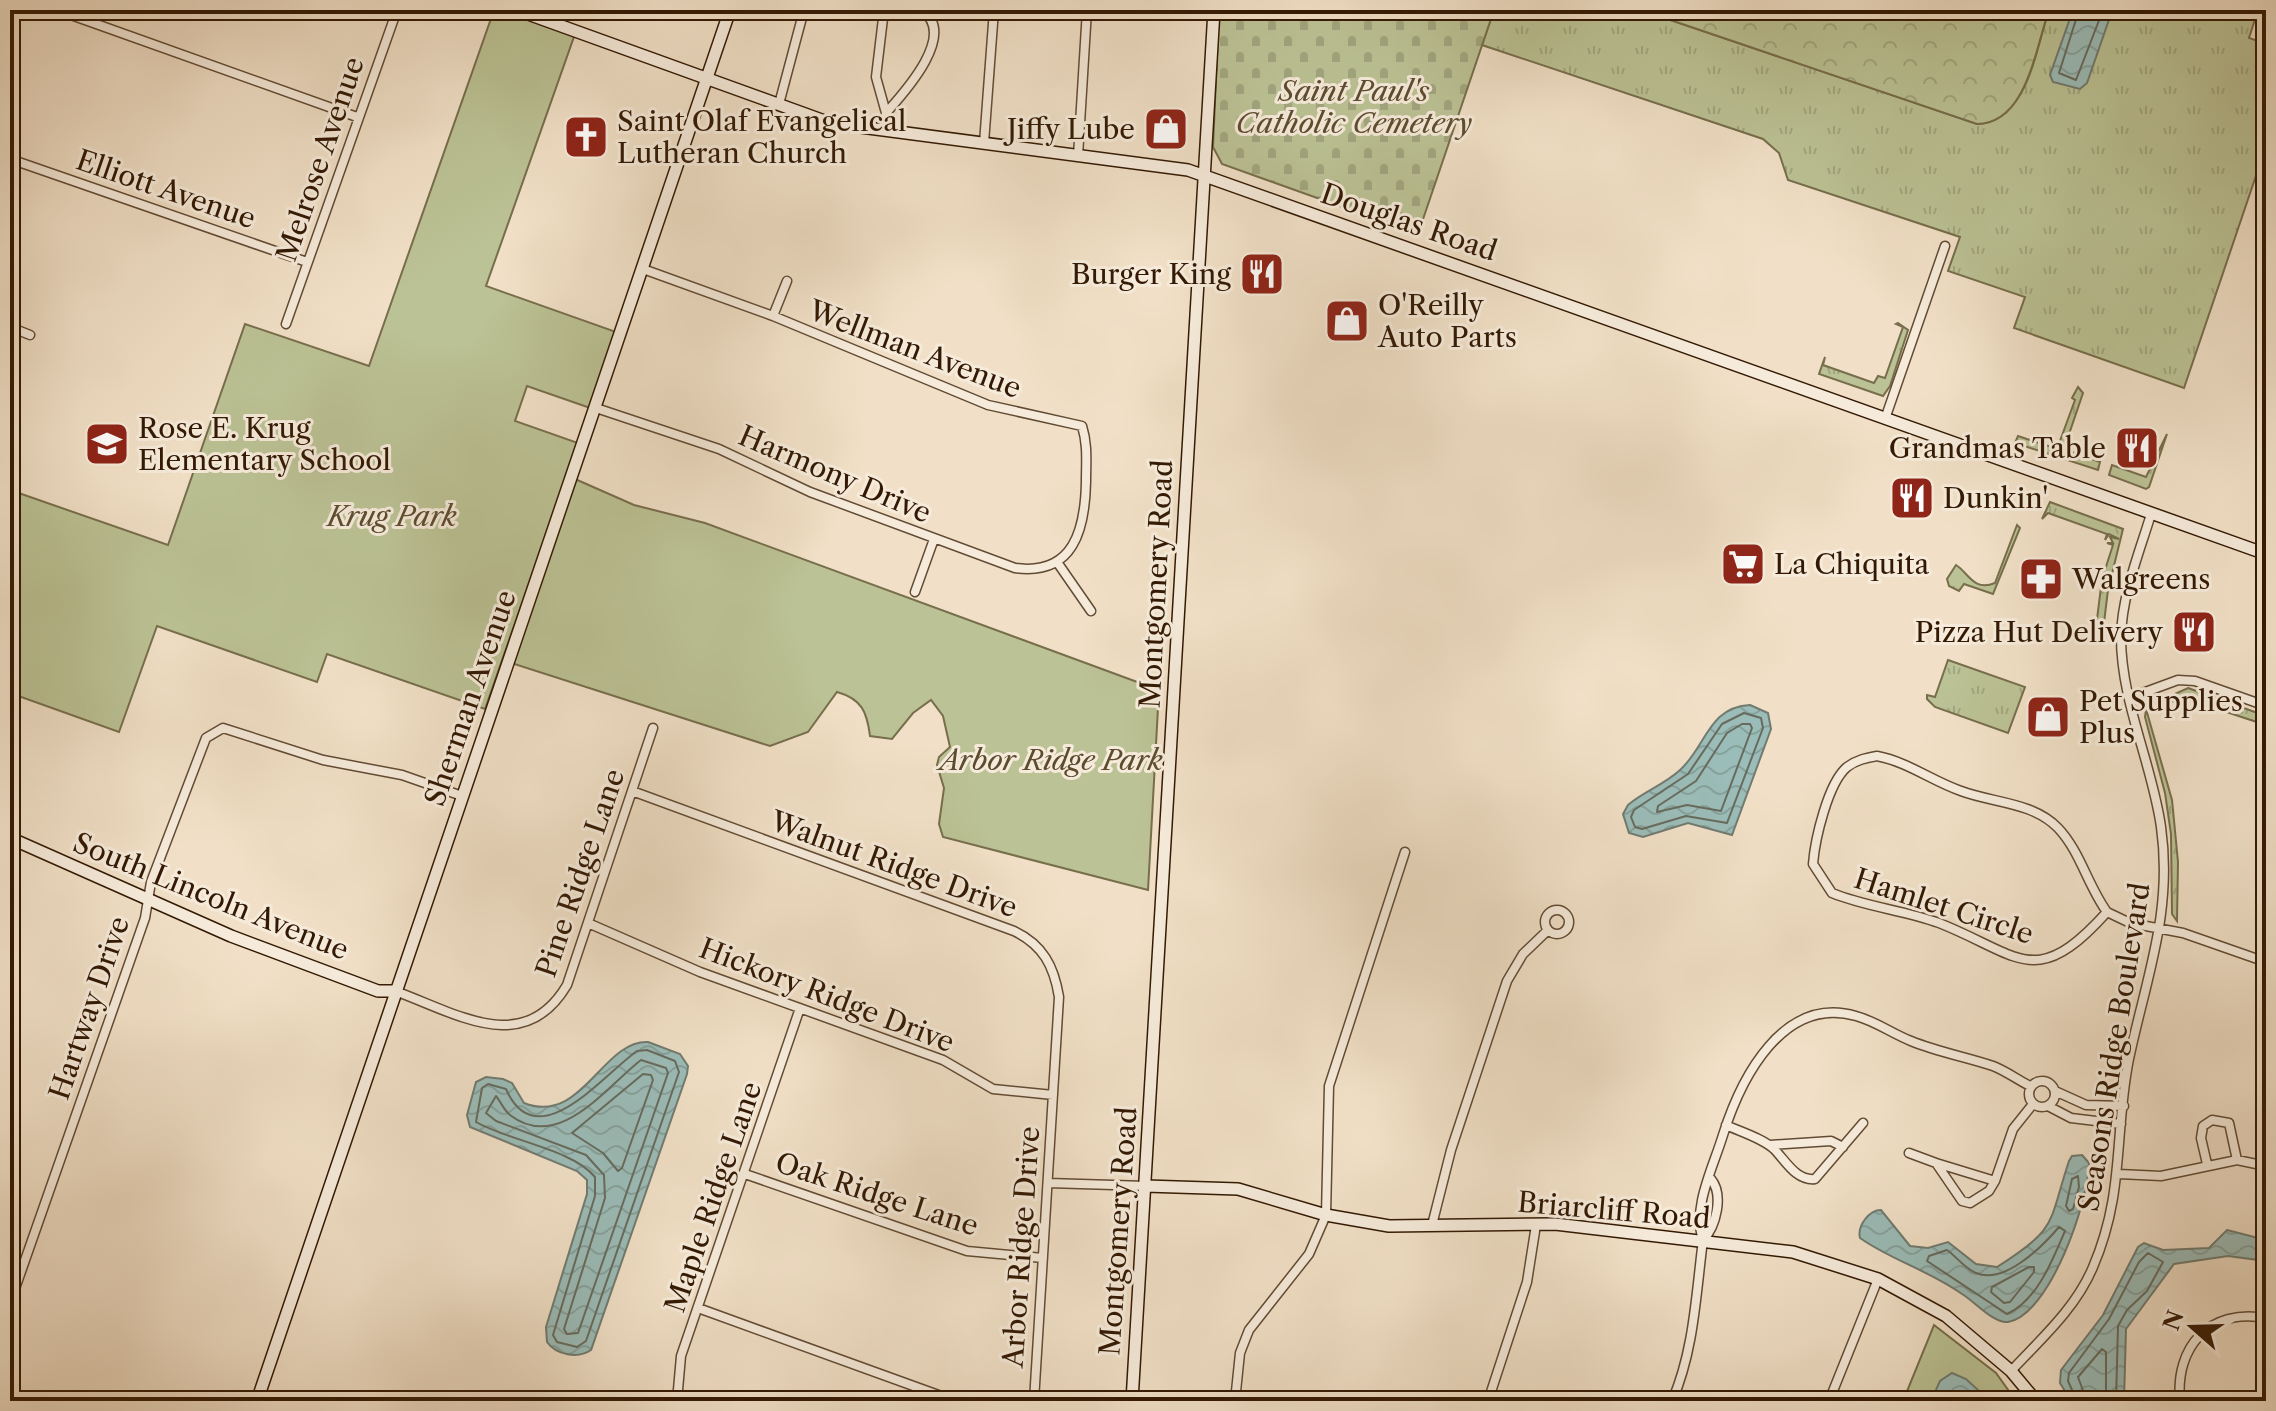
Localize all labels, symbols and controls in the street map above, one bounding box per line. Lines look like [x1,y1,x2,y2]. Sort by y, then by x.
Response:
street label: Melrose Avenue [269,52,371,266]
park label: Saint Paul's Catholic Cemetery [1236,74,1472,140]
place label: Saint Olaf Evangelical Lutheran Church [617,104,906,170]
shop icon: Jiffy Lube [1142,105,1190,153]
place label: Jiffy Lube [1003,112,1135,146]
church icon: Saint Olaf Evangelical Lutheran Church [562,113,610,161]
street label: Elliott Avenue [72,142,260,236]
street label: Douglas Road [1317,176,1501,268]
restaurant icon: Burger King [1238,250,1286,298]
place label: Burger King [1071,257,1231,291]
place label: O'Reilly Auto Parts [1377,288,1517,354]
street label: Wellman Avenue [803,292,1026,405]
shop icon: O'Reilly Auto Parts [1323,297,1371,345]
place label: Rose E. Krug Elementary School [138,411,391,477]
street label: Harmony Drive [734,418,936,530]
school or university icon: Rose E. Krug Elementary School [83,420,131,468]
restaurant icon: Grandmas Table [2113,424,2161,472]
place label: Grandmas Table [1889,431,2106,465]
street label: Montgomery Road [1133,459,1179,709]
restaurant icon: Dunkin' [1888,474,1936,522]
place label: Dunkin' [1943,481,2048,515]
park label: Krug Park [325,499,457,533]
supermarket icon: La Chiquita [1719,540,1767,588]
place label: La Chiquita [1774,547,1929,581]
pharmacy icon: Walgreens [2017,555,2065,603]
place label: Walgreens [2071,562,2211,596]
street label: Sherman Avenue [417,586,523,810]
restaurant icon: Pizza Hut Delivery [2170,608,2218,656]
place label: Pizza Hut Delivery [1915,615,2163,649]
place label: Pet Supplies Plus [2079,684,2243,750]
shop icon: Pet Supplies Plus [2024,693,2072,741]
park label: Arbor Ridge Park [935,743,1163,777]
street label: Pine Ridge Lane [528,764,632,982]
street label: Walnut Ridge Drive [765,803,1022,924]
street label: South Lincoln Avenue [68,825,354,967]
street label: Hamlet Circle [1850,861,2038,951]
street label: Seasons Ridge Boulevard [2071,880,2157,1214]
street label: Hartway Drive [42,912,136,1104]
street label: Hickory Ridge Drive [695,931,959,1059]
street label: Maple Ridge Lane [658,1077,768,1317]
street label: Montgomery Road [1092,1106,1144,1356]
street label: Arbor Ridge Drive [996,1125,1046,1370]
street label: Oak Ridge Lane [771,1145,983,1243]
street label: Briarcliff Road [1516,1185,1712,1235]
north arrow [2152,1287,2232,1367]
text: N [2158,1307,2190,1334]

